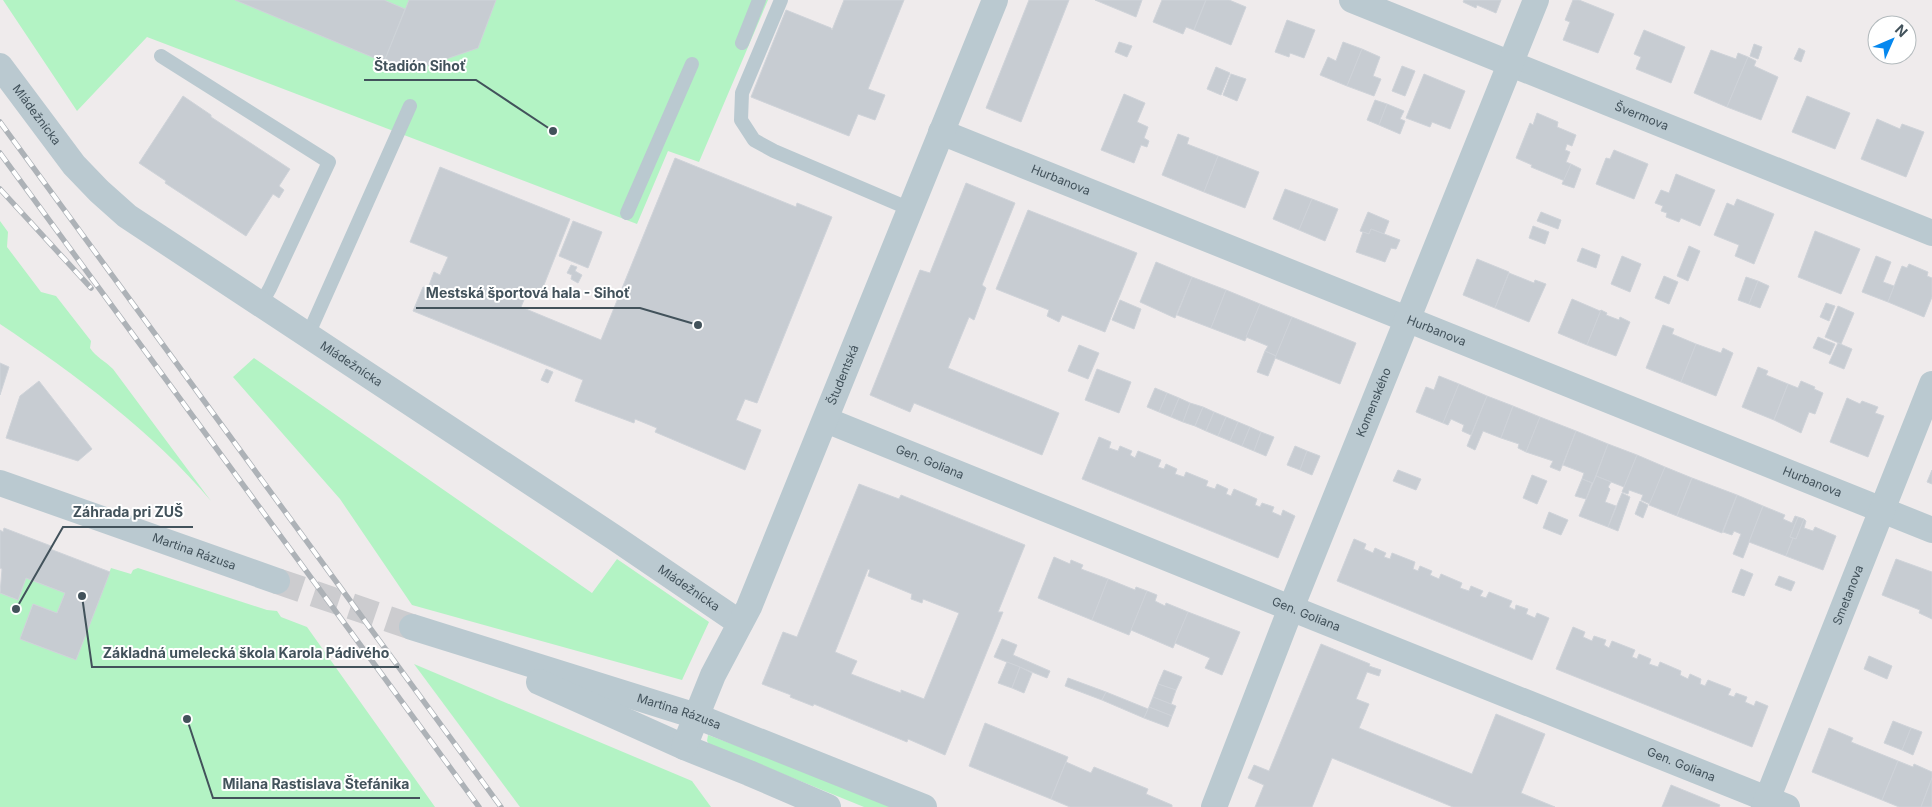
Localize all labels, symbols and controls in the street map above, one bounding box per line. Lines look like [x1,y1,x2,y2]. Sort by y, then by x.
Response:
north arrow [1867,15,1917,65]
text: N [1892,21,1911,40]
callout: Štadión Sihoť [364,51,476,80]
text: Štadión Sihoť [374,57,466,74]
street label: Mládežnícka [10,81,64,148]
street label: Švermova [1613,98,1671,133]
street label: Hurbanova [1029,161,1093,198]
callout: Mestská športová hala - Sihoť [416,279,640,308]
text: Mestská športová hala - Sihoť [426,284,630,301]
street label: Hurbanova [1405,312,1468,349]
street label: Mládežnícka [318,338,386,390]
street label: Študentská [824,342,862,407]
street label: Komenského [1353,365,1394,439]
street label: Gen. Goliana [894,441,966,482]
street label: Hurbanova [1781,463,1844,500]
callout: Záhrada pri ZUŠ [63,498,193,527]
text: Záhrada pri ZUŠ [73,503,183,520]
street label: Martina Rázusa [151,530,238,573]
street label: Mládežnícka [655,561,723,614]
street label: Smetanova [1829,563,1866,627]
street label: Gen. Goliana [1270,593,1343,634]
callout: Základná umelecká škola Karola Pádivého [92,638,399,667]
text: Základná umelecká škola Karola Pádivého [103,644,390,661]
street label: Martina Rázusa [635,690,723,732]
street label: Gen. Goliana [1645,744,1718,785]
callout: Milana Rastislava Štefánika [213,769,420,798]
text: Milana Rastislava Štefánika [223,775,409,792]

